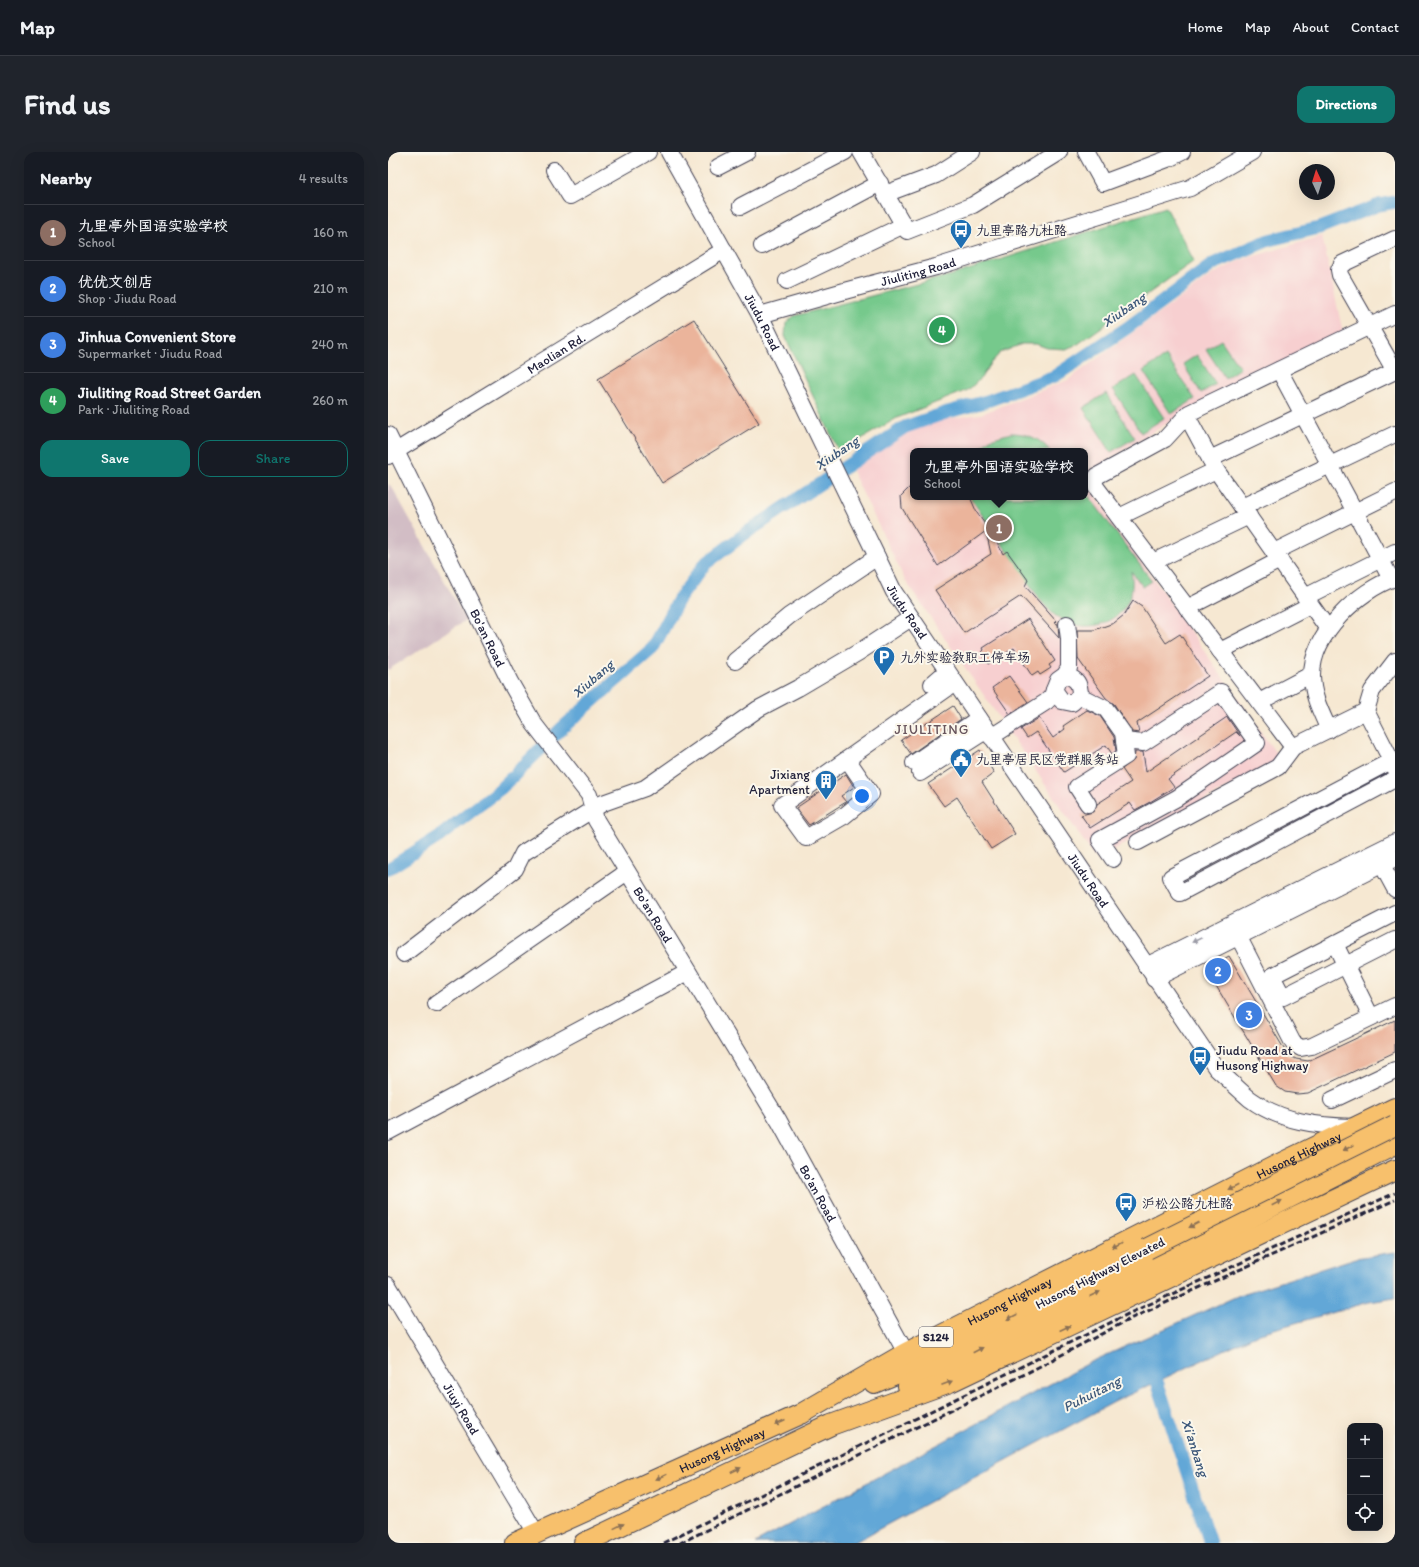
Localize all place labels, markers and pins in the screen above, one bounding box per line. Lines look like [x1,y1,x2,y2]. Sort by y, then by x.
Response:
bus stop icon: 九里亭路九杜路 [948,217,974,250]
place label: 九里亭路九杜路 [976,223,1067,238]
pin: 4 [929,315,955,345]
pin: 1 [986,513,1012,543]
parking icon: 九外实验教职工停车场 [871,644,897,677]
place label: 九外实验教职工停车场 [900,650,1030,665]
public building icon: 九里亭居民区党群服务站 [948,746,974,779]
place label: 九里亭居民区党群服务站 [976,752,1119,767]
place label: Jixiang Apartment [749,767,810,797]
building icon: Jixiang Apartment [813,768,839,801]
pin: 2 [1205,956,1231,986]
pin: 3 [1236,1000,1262,1030]
place label: Jiudu Road at Husong Highway [1216,1043,1308,1073]
bus stop icon: Jiudu Road at Husong Highway [1187,1044,1213,1077]
bus stop icon: 沪松公路九杜路 [1113,1190,1139,1223]
place label: 沪松公路九杜路 [1142,1196,1233,1211]

